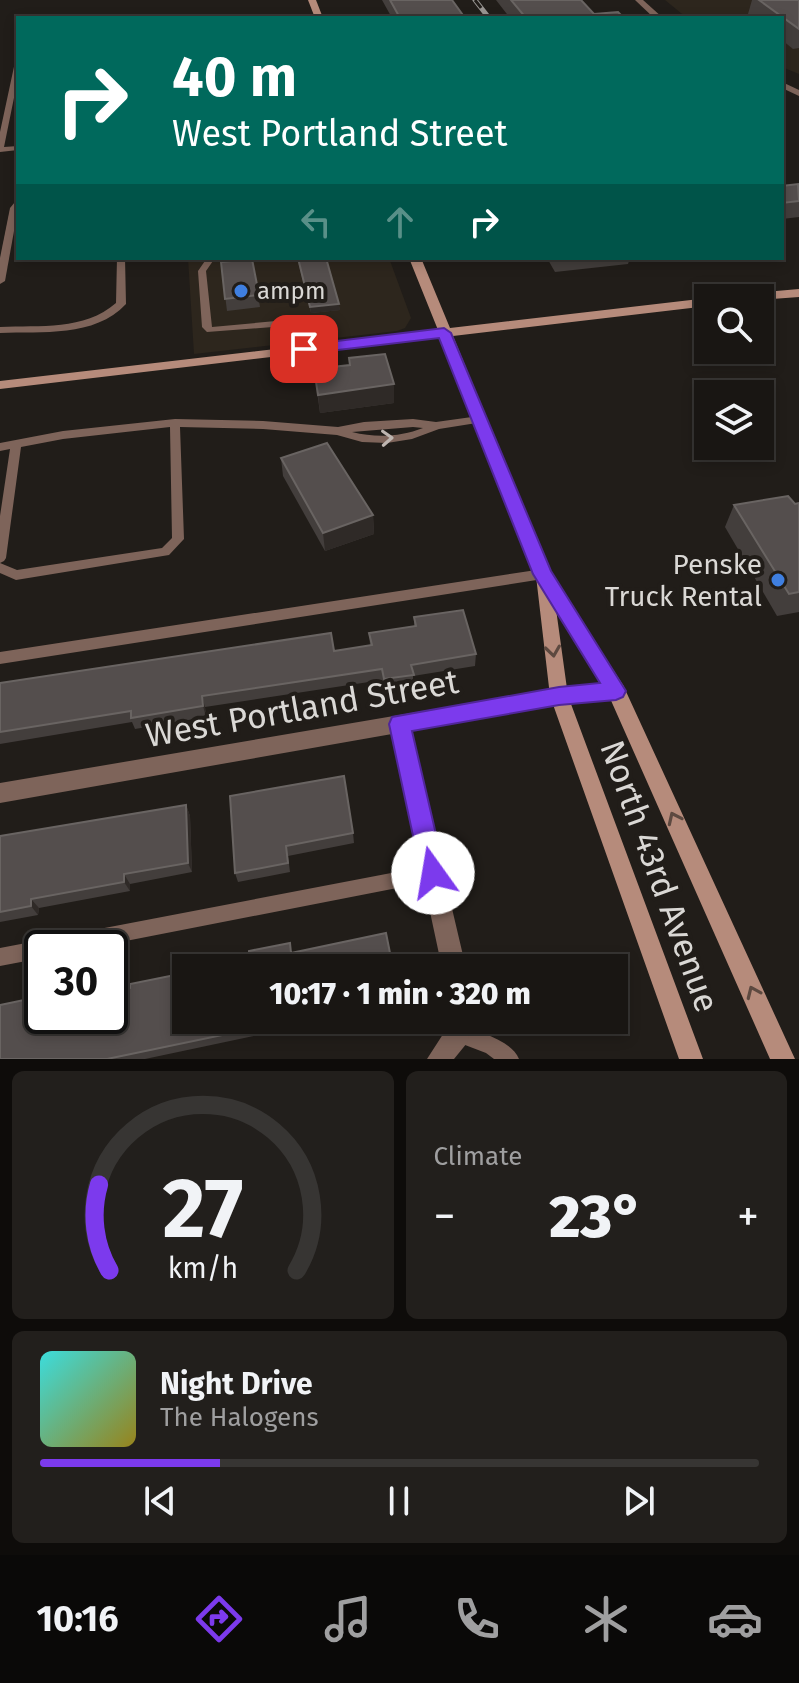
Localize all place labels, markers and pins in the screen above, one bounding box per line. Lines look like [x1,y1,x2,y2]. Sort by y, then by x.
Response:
place label: ampm [257,277,325,305]
marker: ampm [232,282,250,300]
pin [270,315,338,383]
place label: Penske Truck Rental [605,548,762,613]
marker: Penske Truck Rental [769,571,787,589]

